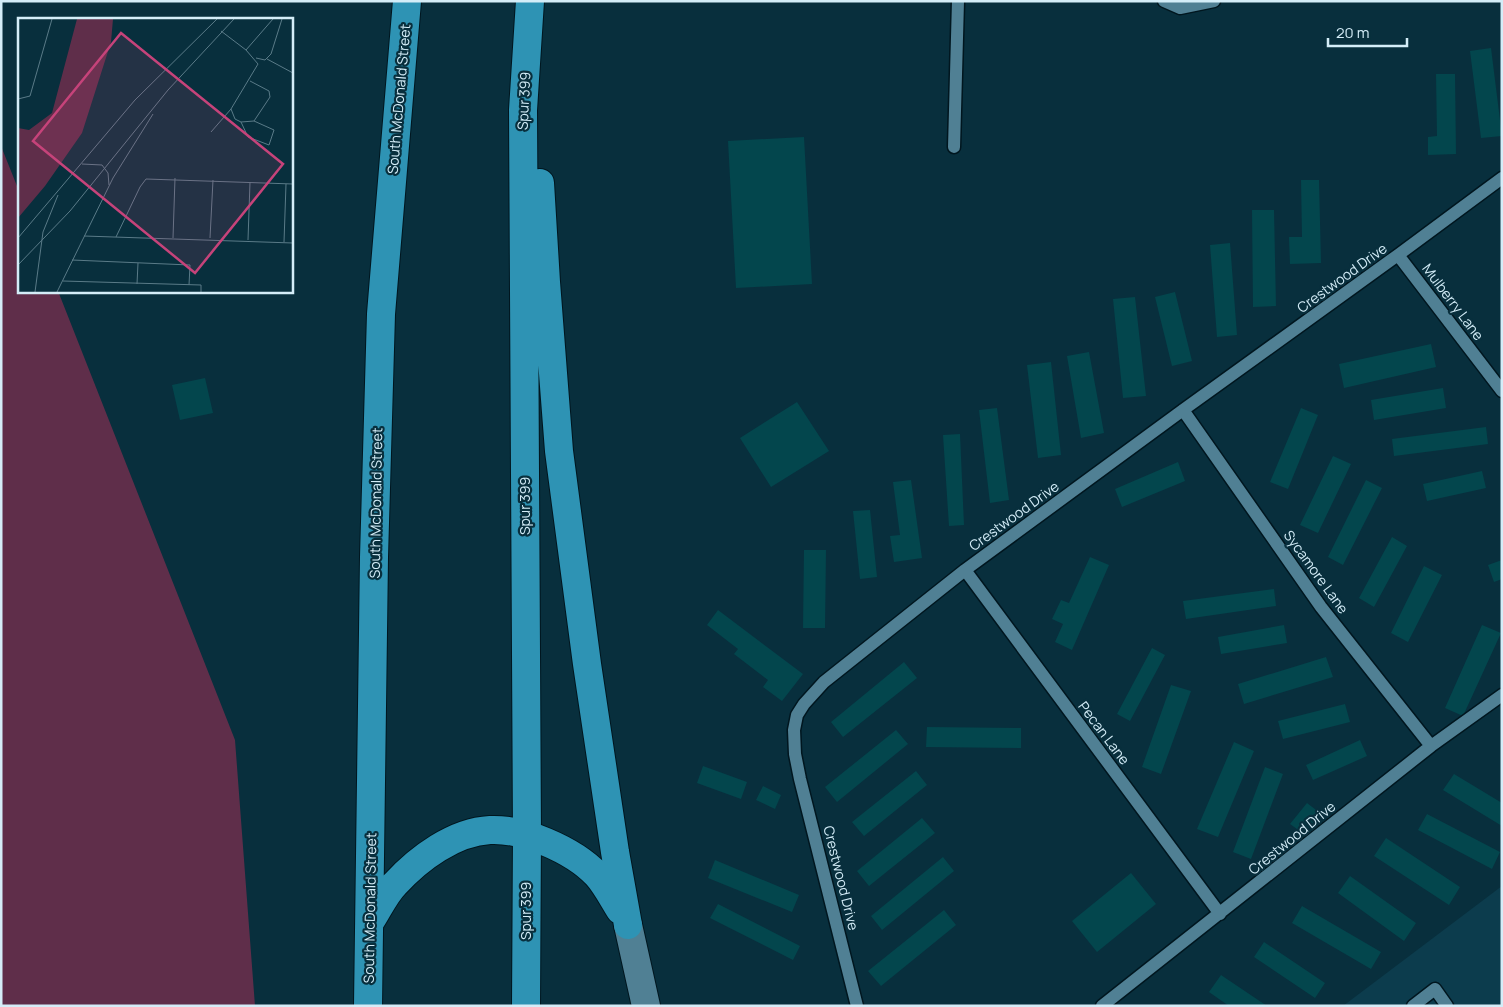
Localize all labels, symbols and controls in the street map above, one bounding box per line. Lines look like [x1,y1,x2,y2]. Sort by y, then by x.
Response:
scale bar [1328,15,1407,47]
inset map [18,18,292,292]
text: 20 m [1336,22,1369,43]
street label: South McDonald Street [382,23,415,175]
street label: Spur 399 [512,71,535,131]
street label: Crestwood Drive [1293,238,1391,317]
street label: Mulberry Lane [1418,259,1488,344]
street label: South McDonald Street [365,427,386,579]
street label: Crestwood Drive [965,476,1063,555]
street label: Spur 399 [515,477,534,535]
street label: Sycamore Lane [1280,526,1353,617]
street label: Pecan Lane [1074,697,1134,768]
street label: Crestwood Drive [1244,797,1339,879]
street label: Crestwood Drive [819,824,864,932]
street label: South McDonald Street [359,832,380,984]
street label: Spur 399 [516,882,535,940]

